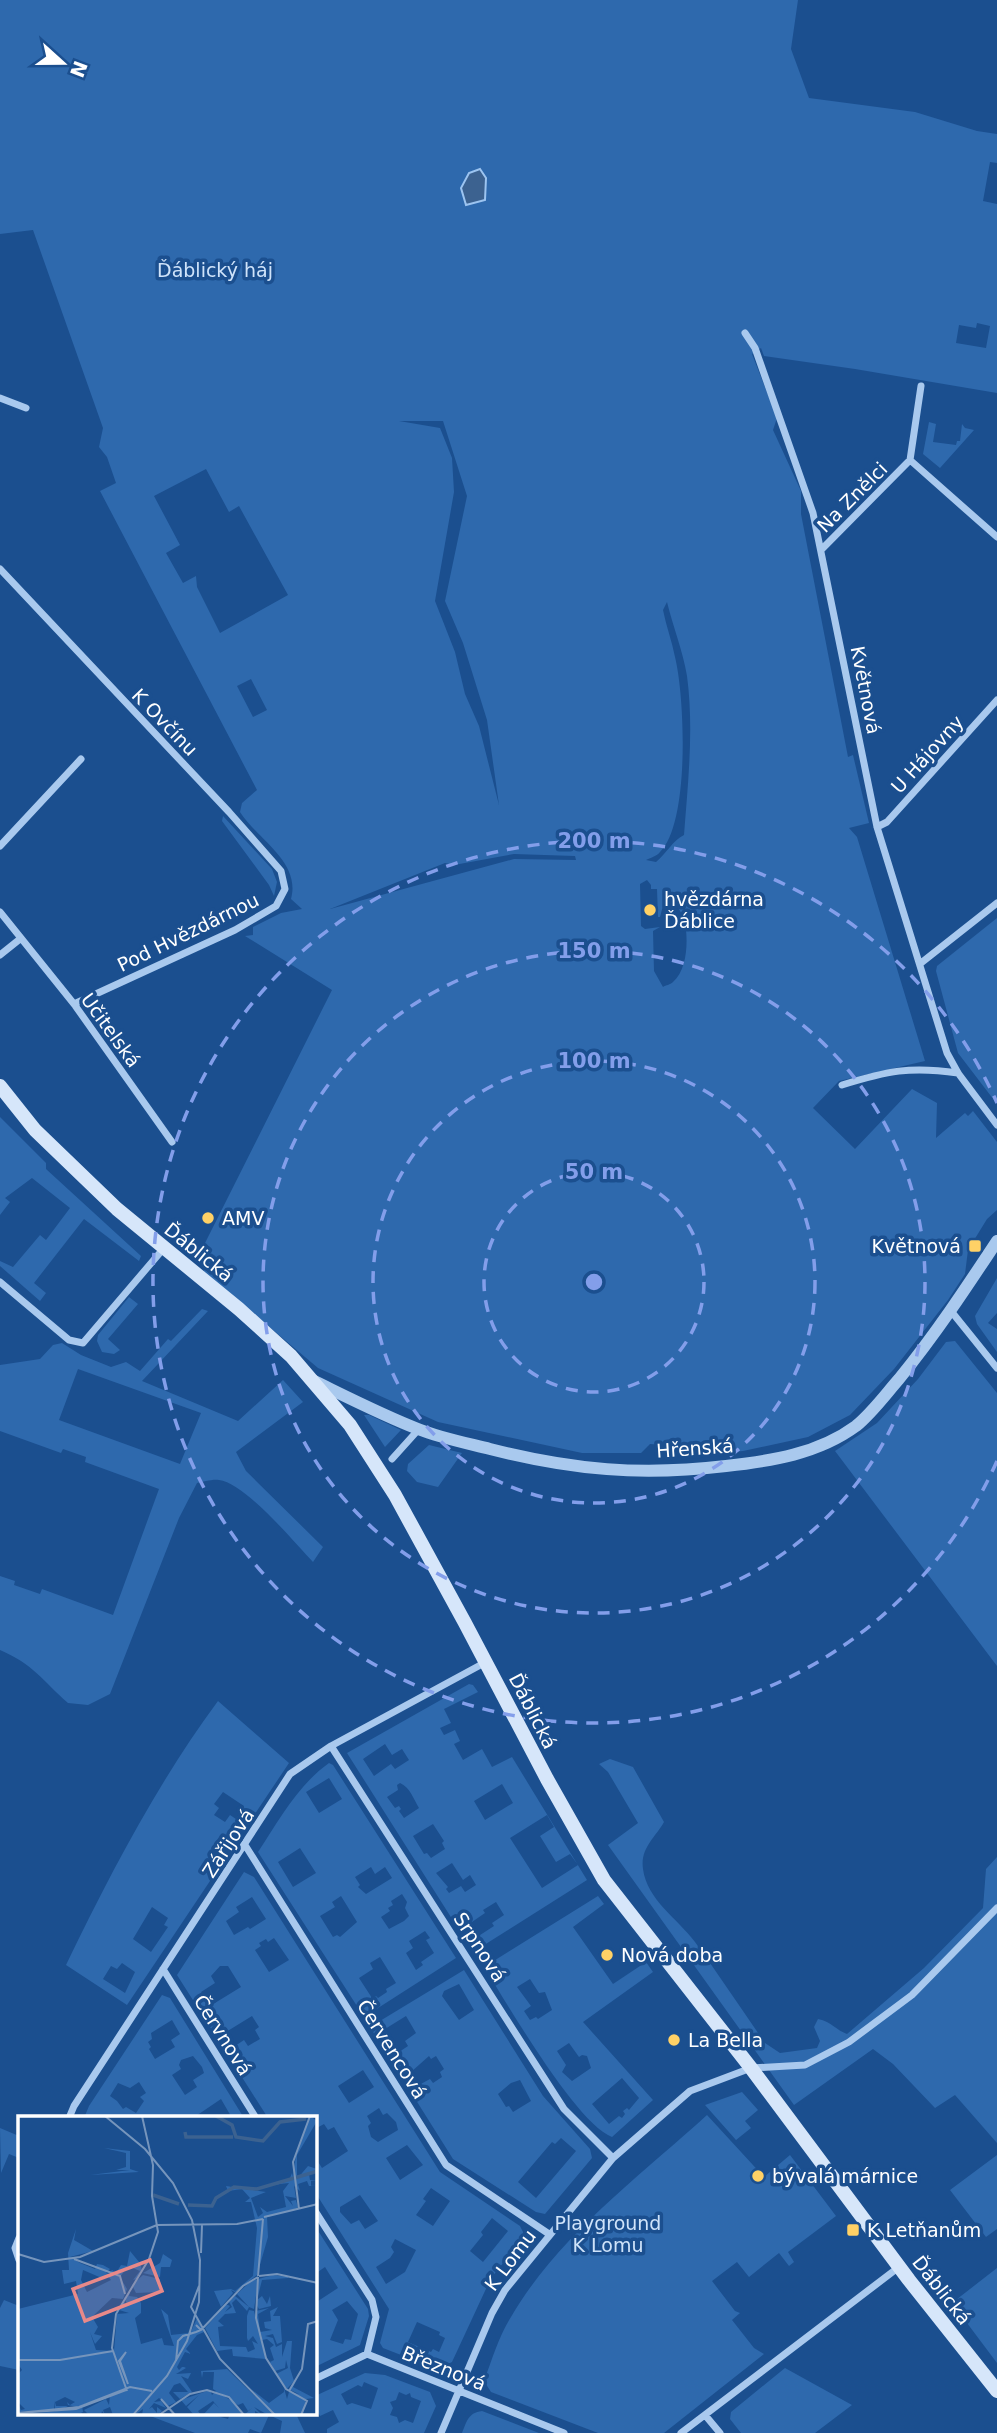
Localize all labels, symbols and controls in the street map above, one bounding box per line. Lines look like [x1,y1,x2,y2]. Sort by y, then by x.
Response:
north arrow [28,28,98,98]
text: N [66,58,92,80]
park label: Ďáblický háj [157,259,273,281]
street label: Na Znělci [813,458,891,536]
street label: Květnová [847,644,885,736]
street label: K Ovčínu [128,684,202,760]
street label: U Hájovny [886,710,968,798]
text: 200 m [557,829,631,853]
street label: Pod Hvězdárnou [114,888,262,976]
place label: hvězdárna Ďáblice [664,888,764,932]
marker: hvězdárna Ďáblice [642,902,658,918]
text: 150 m [557,939,631,963]
street label: Učitelská [77,989,145,1071]
text: 100 m [557,1049,631,1073]
text: 50 m [565,1160,623,1184]
place label: AMV [222,1207,264,1229]
marker: AMV [200,1210,216,1226]
street label: Ďáblická [160,1218,238,1286]
place label: Květnová [872,1235,961,1257]
marker: Květnová [967,1238,983,1254]
centre of rings [582,1270,606,1294]
street label: Hřenská [656,1434,734,1462]
street label: Ďáblická [505,1670,561,1752]
street label: Zářijová [198,1804,258,1882]
street label: Srpnová [449,1908,511,1986]
place label: Nová doba [621,1944,723,1966]
marker: Nová doba [599,1947,615,1963]
street label: Červnová [190,1990,257,2079]
street label: Červencová [353,1995,432,2103]
place label: La Bella [688,2029,763,2051]
marker: La Bella [666,2032,682,2048]
inset map [18,2116,317,2416]
place label: bývalá márnice [772,2165,918,2187]
marker: bývalá márnice [750,2168,766,2184]
park label: Playground K Lomu [555,2212,661,2256]
place label: K Letňanům [867,2219,981,2241]
marker: K Letňanům [845,2222,861,2238]
street label: K Lomu [480,2225,540,2295]
street label: Ďáblická [908,2251,976,2329]
street label: Březnová [399,2341,489,2395]

